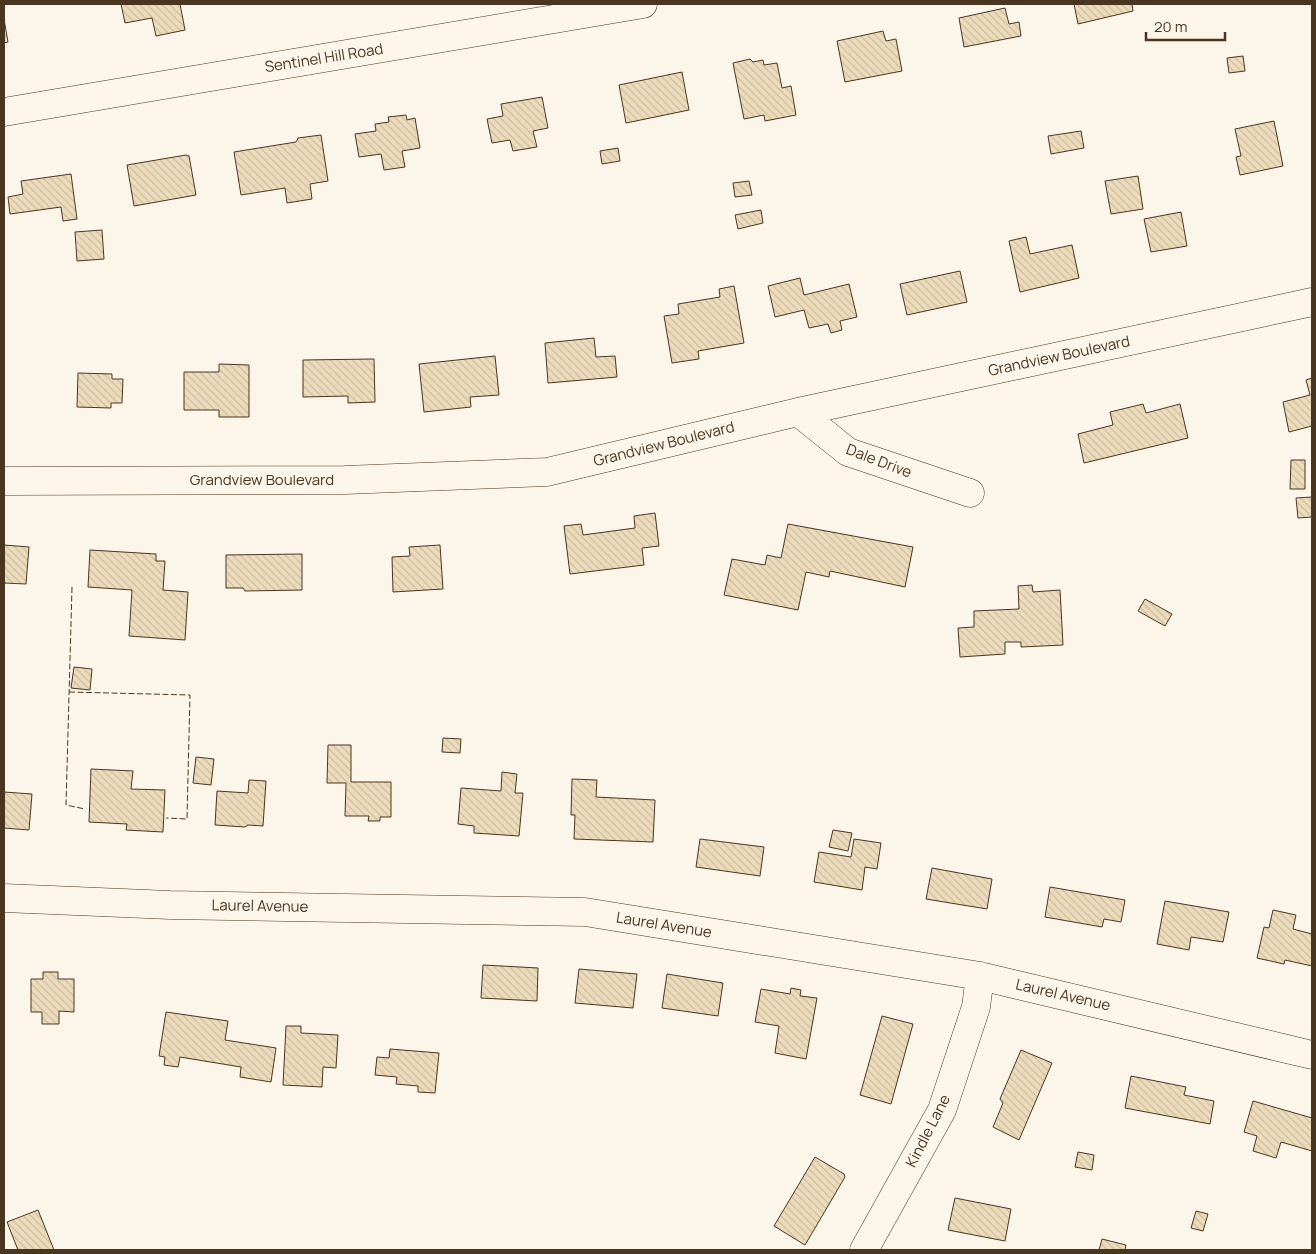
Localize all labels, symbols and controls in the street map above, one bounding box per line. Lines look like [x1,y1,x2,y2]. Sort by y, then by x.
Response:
scale bar [1146,10,1225,42]
text: 20 m [1154,16,1187,37]
street label: Sentinel Hill Road [263,38,385,77]
street label: Grandview Boulevard [986,330,1132,381]
street label: Grandview Boulevard [591,416,737,471]
street label: Dale Drive [843,438,915,483]
street label: Grandview Boulevard [190,469,334,490]
street label: Laurel Avenue [211,894,309,917]
street label: Laurel Avenue [615,907,714,942]
street label: Laurel Avenue [1014,973,1113,1016]
street label: Kindle Lane [900,1091,955,1171]

